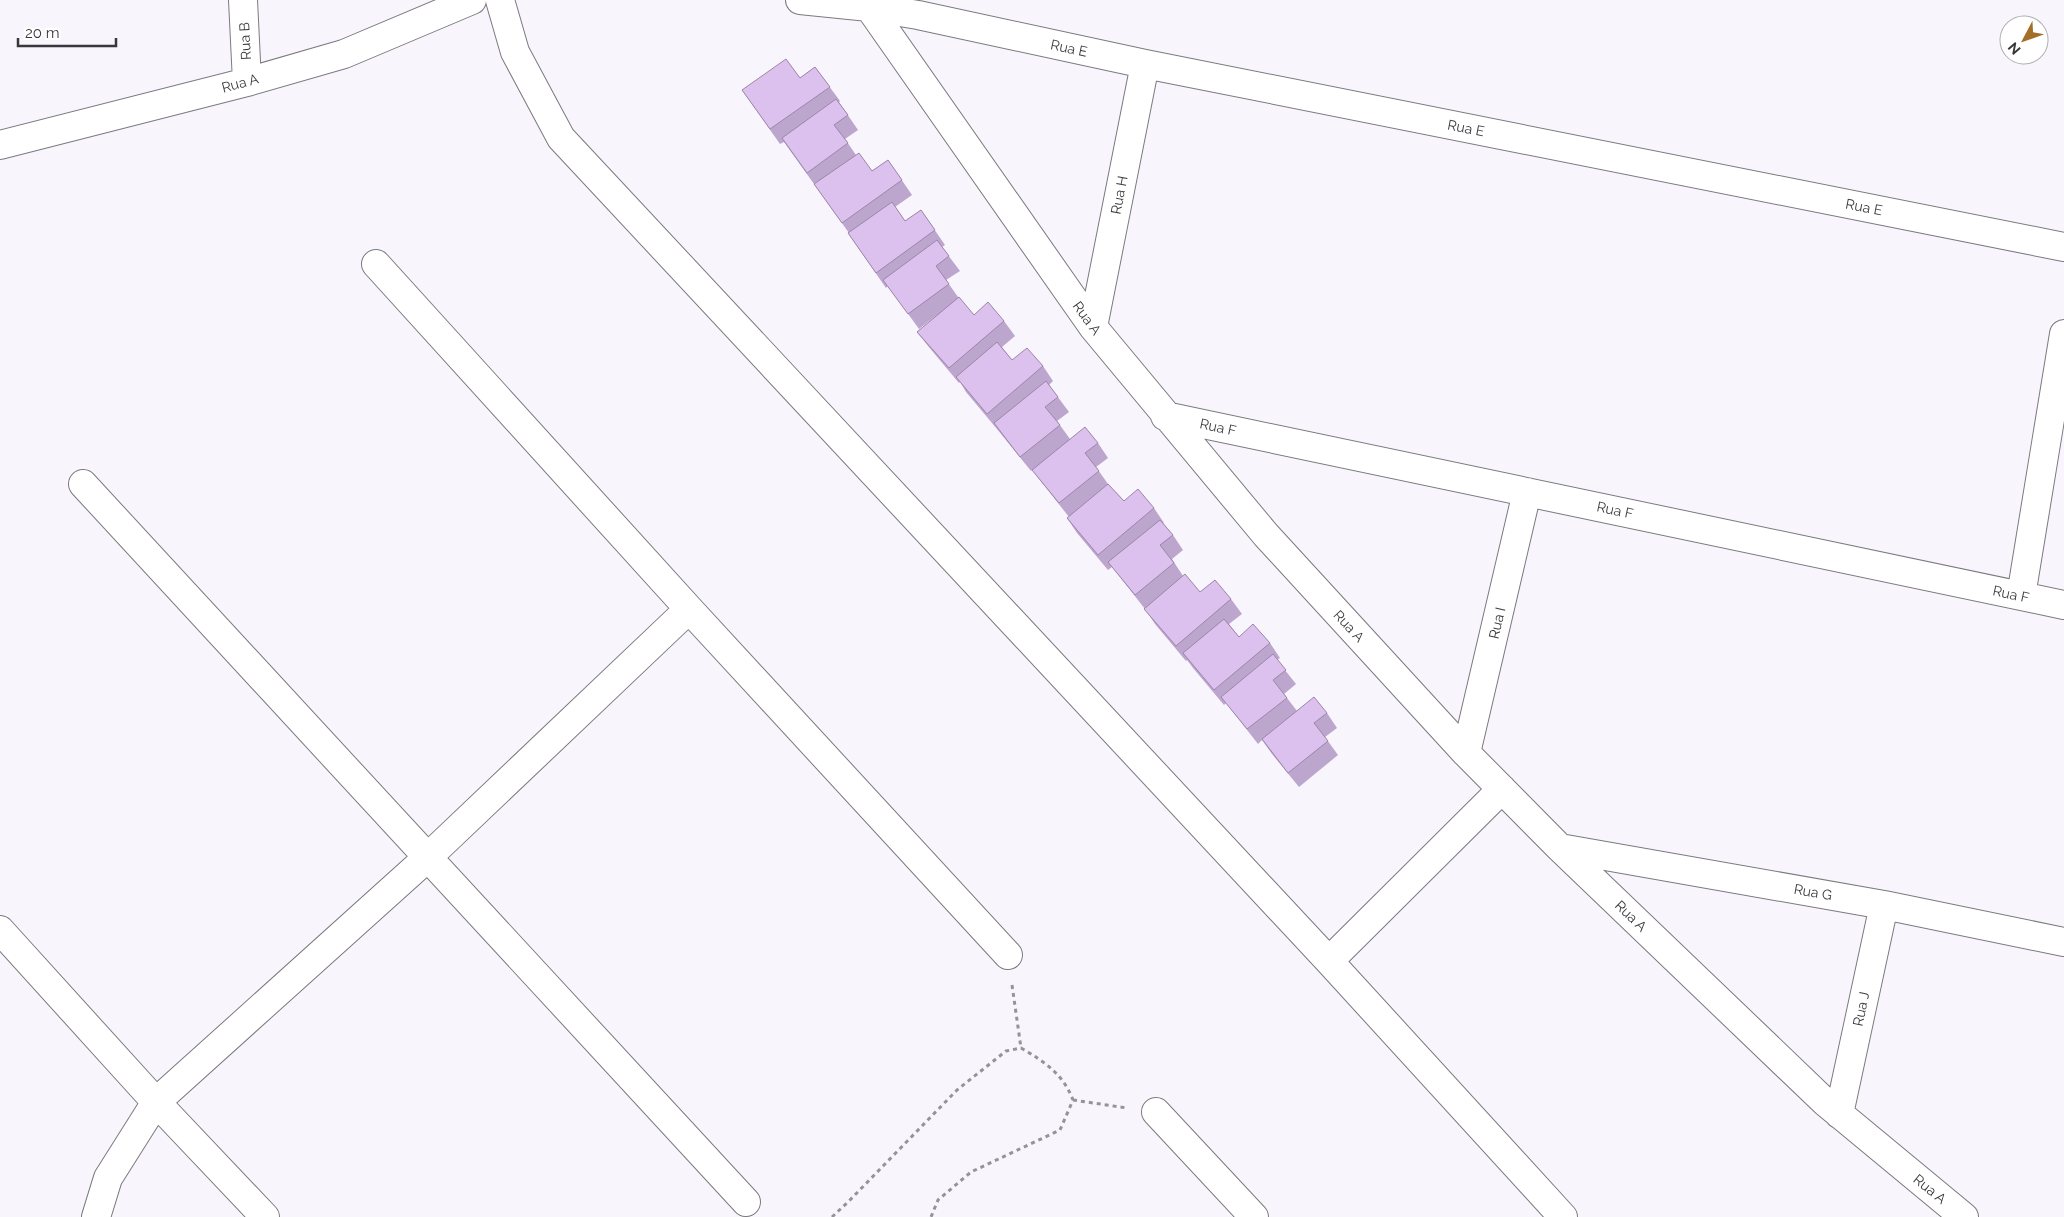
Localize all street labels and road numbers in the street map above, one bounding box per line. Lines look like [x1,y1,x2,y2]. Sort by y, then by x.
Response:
street label: Rua B [236,22,254,60]
street label: Rua E [1049,36,1089,60]
street label: Rua A [220,70,261,96]
street label: Rua E [1446,117,1486,139]
street label: Rua H [1107,174,1131,216]
street label: Rua E [1844,196,1884,218]
street label: Rua A [1069,298,1105,338]
street label: Rua F [1198,415,1238,439]
street label: Rua F [1595,498,1635,522]
street label: Rua F [1991,582,2031,606]
street label: Rua I [1486,606,1508,640]
street label: Rua A [1330,607,1368,646]
street label: Rua G [1793,881,1833,903]
street label: Rua A [1612,897,1650,935]
street label: Rua J [1850,990,1872,1028]
street label: Rua A [1910,1171,1950,1207]

